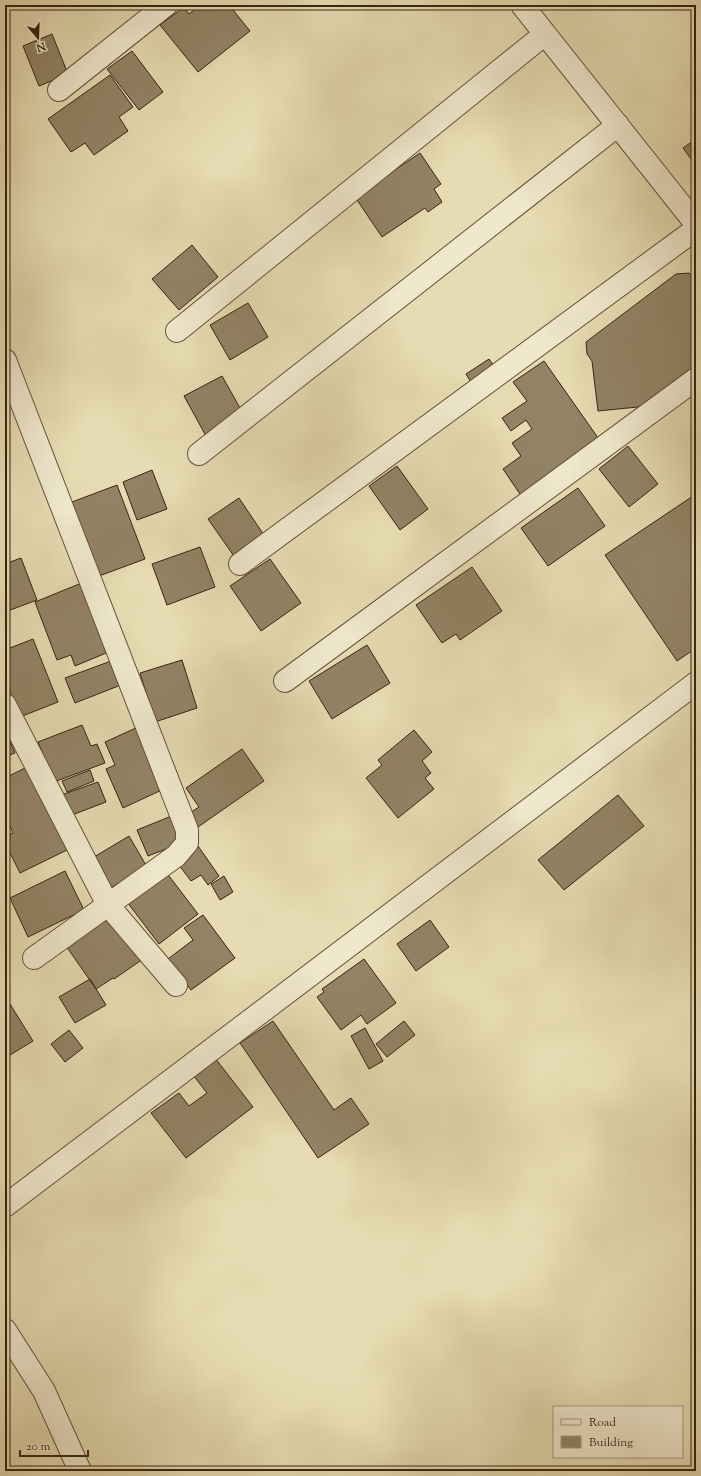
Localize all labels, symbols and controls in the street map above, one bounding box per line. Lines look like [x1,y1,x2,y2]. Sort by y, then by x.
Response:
north arrow [18,18,58,58]
text: N [34,37,49,56]
legend [553,1406,683,1458]
text: Road [589,1414,616,1432]
scale bar [20,1432,88,1458]
text: Building [589,1434,633,1452]
text: 20 m [26,1438,51,1456]

